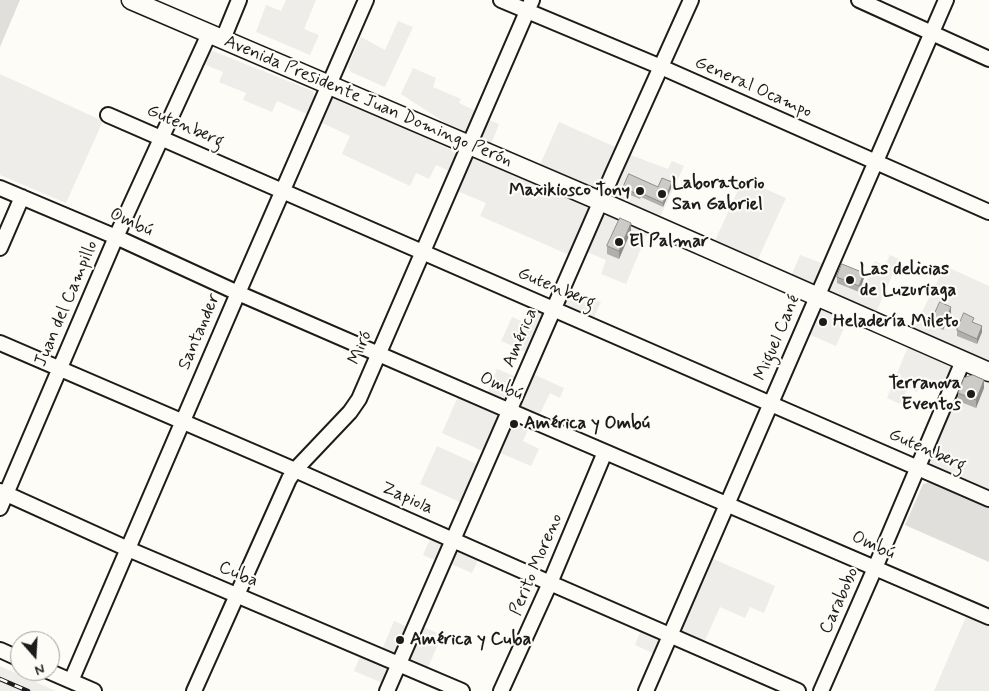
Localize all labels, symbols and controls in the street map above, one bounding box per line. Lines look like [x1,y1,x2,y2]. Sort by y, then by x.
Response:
street label: Avenida Presidente Juan Domingo Perón [221,31,515,173]
street label: General Ocampo [691,52,815,124]
street label: Gutenberg [143,100,227,154]
place label: Laboratorio San Gabriel [672,173,765,215]
place label: Maxikiosco Tony [509,180,630,202]
marker: Maxikiosco Tony [634,185,646,197]
marker: Laboratorio San Gabriel [656,188,668,200]
street label: Ombú [106,204,156,242]
place label: El Palmar [629,231,709,253]
marker: El Palmar [613,236,625,248]
street label: Juan del Campillo [31,238,103,370]
place label: Las delicias de Luzuriaga [860,259,956,302]
street label: Gutenberg [514,263,598,315]
marker: Las delicias de Luzuriaga [844,274,856,286]
street label: Santander [174,290,226,374]
street label: Miguel Cané [750,292,806,384]
street label: América [499,305,543,371]
place label: Heladería Mileto [833,311,958,333]
marker: Heladería Mileto [817,316,829,328]
street label: Miró [344,328,378,368]
street label: Ombú [476,368,526,406]
place label: Terranova Eventos [889,373,961,416]
marker: Terranova Eventos [965,388,977,400]
place label: América y Ombú [524,413,650,435]
marker: América y Ombú [508,418,520,430]
street label: Gutenberg [885,424,969,478]
street label: Zapiola [378,478,436,520]
street label: Perito Moreno [506,511,568,619]
street label: Ombú [848,527,898,565]
street label: Cuba [215,557,261,593]
street label: Carabobo [816,564,864,638]
place label: América y Cuba [410,629,531,651]
north arrow [10,631,60,681]
marker: América y Cuba [394,634,406,646]
text: N [32,659,47,679]

